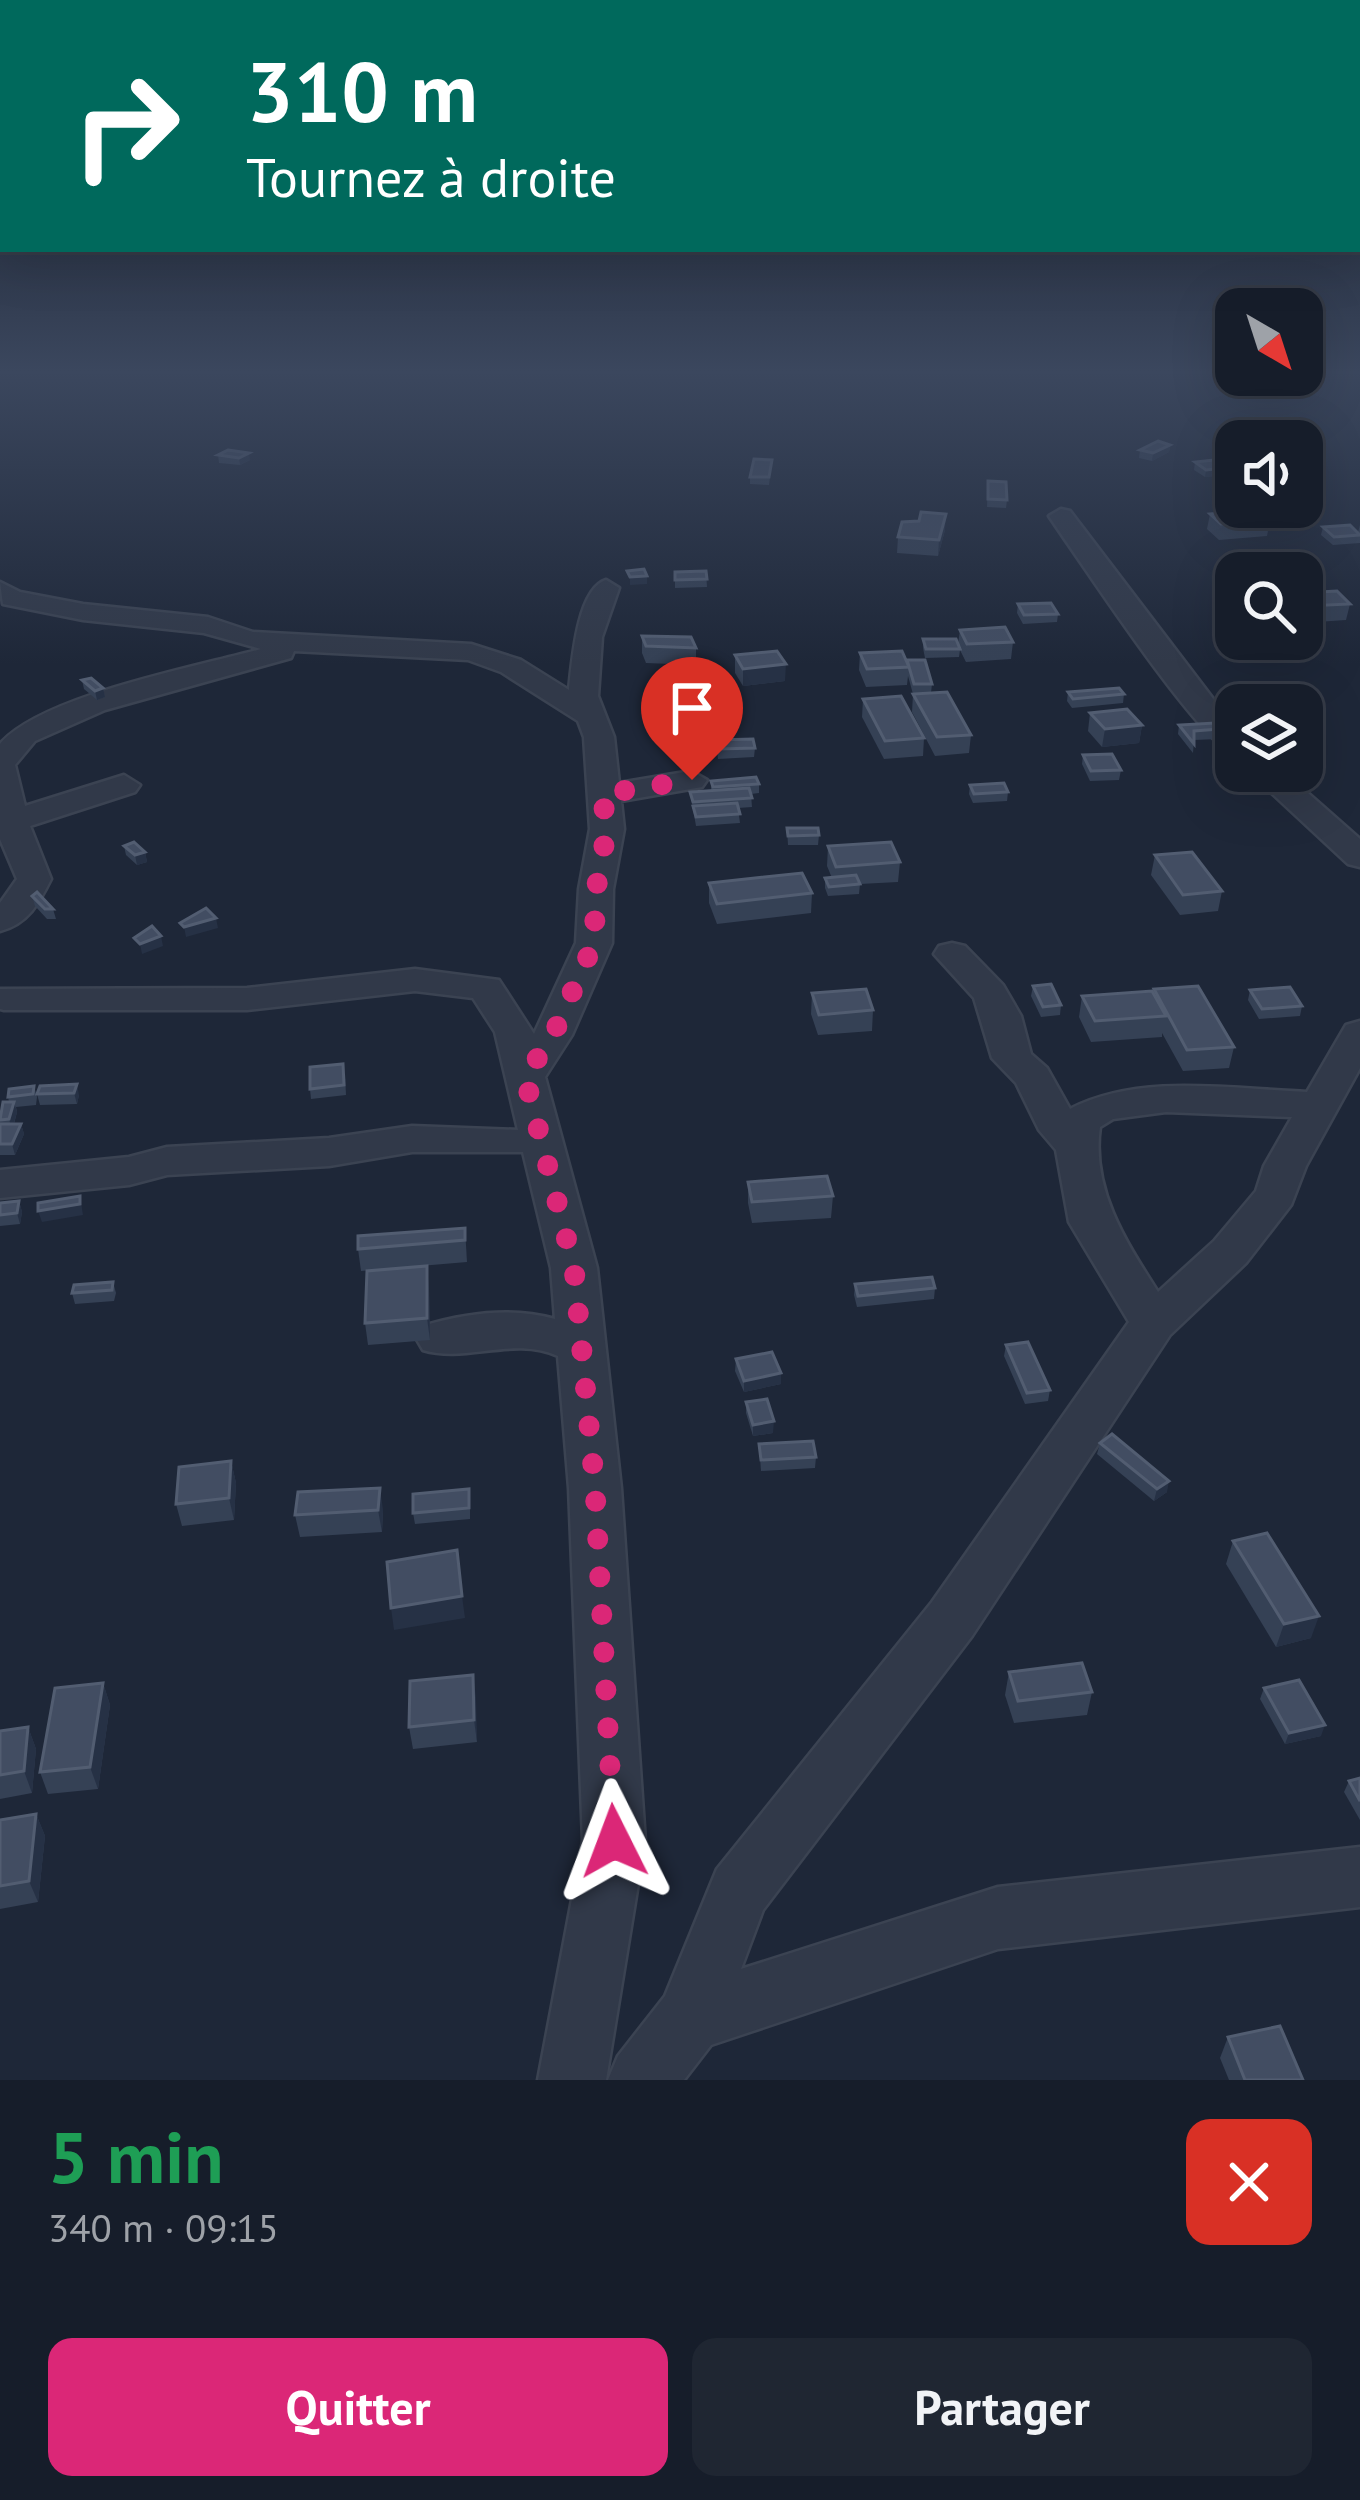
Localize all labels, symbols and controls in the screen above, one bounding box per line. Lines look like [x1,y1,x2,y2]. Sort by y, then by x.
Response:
text: 310 m [246,36,478,145]
icon: right [48,48,204,204]
text: Tournez à droite [246,142,616,212]
north arrow [1215,288,1323,396]
map controls [1215,288,1323,792]
button: sound [1215,420,1323,528]
button: search [1215,552,1323,660]
pin [641,657,743,780]
icon: arrive [659,675,725,741]
button: layers [1215,684,1323,792]
position arrow [551,1778,677,1904]
text: 5 min [48,2110,224,2203]
button: close [1186,2119,1312,2245]
text: 340 m · 09:15 [48,2202,279,2253]
button: Quitter [48,2338,668,2476]
button: Partager [692,2338,1312,2476]

